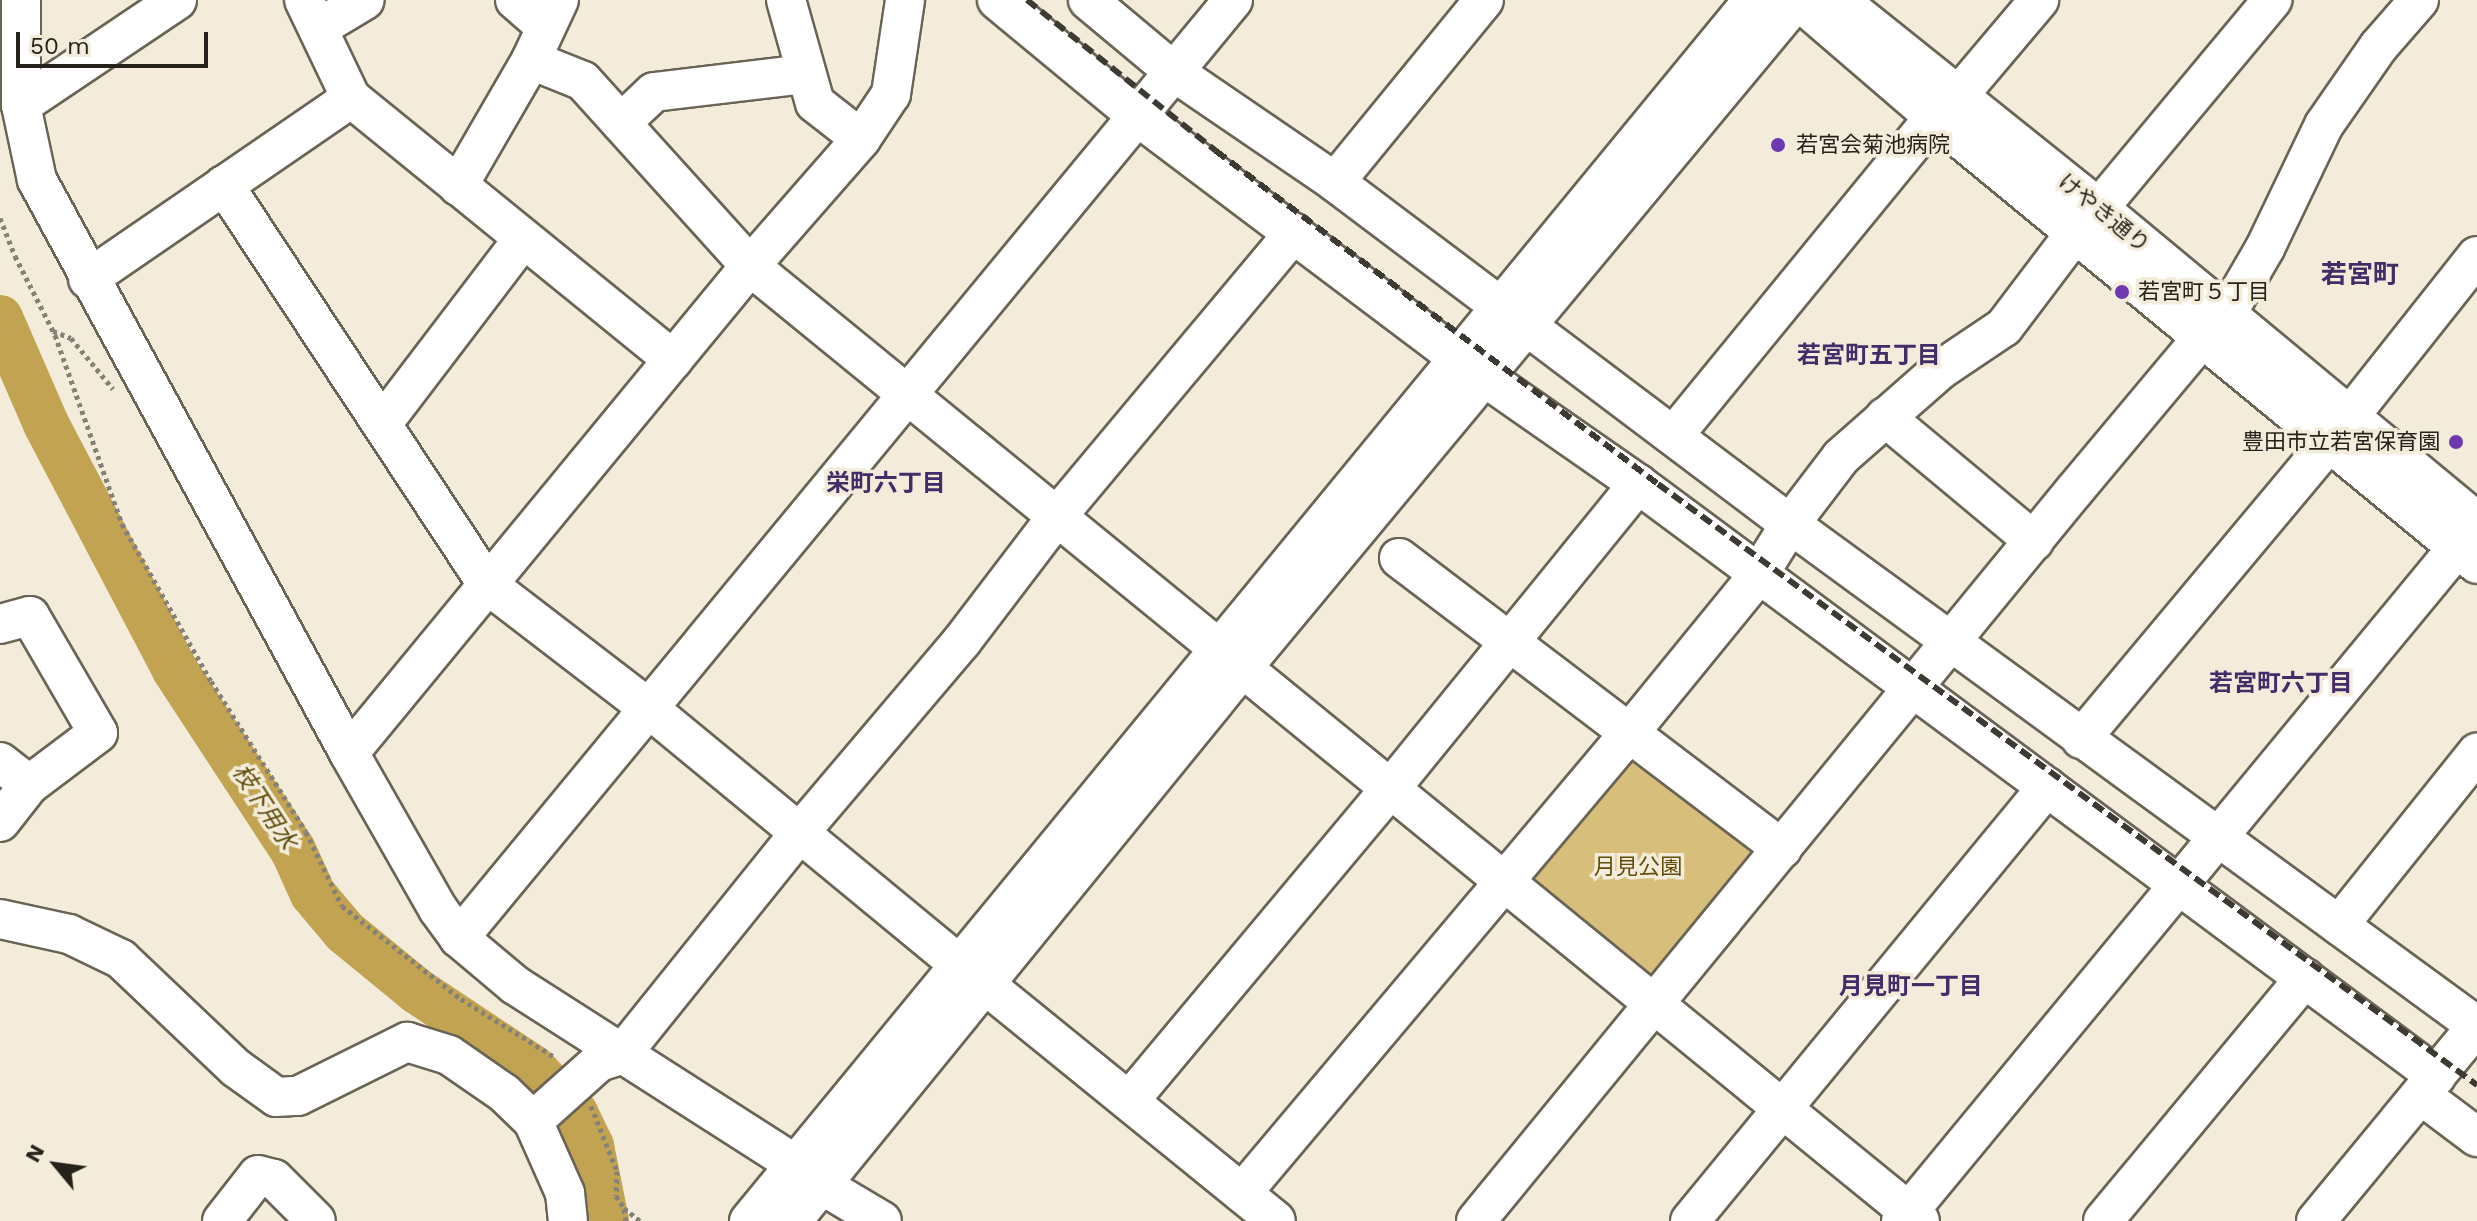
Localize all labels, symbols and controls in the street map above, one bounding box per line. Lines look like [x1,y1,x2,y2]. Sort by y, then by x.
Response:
scale bar [20,16,212,66]
text: 50 m [30,32,90,60]
place label: 若宮会菊池病院 [1796,132,1950,158]
marker: 若宮会菊池病院 [1767,134,1789,156]
street label: けやき通り [2053,168,2155,258]
district label: 若宮町 [2321,259,2399,291]
place label: 若宮町５丁目 [2138,279,2270,305]
marker: 若宮町５丁目 [2113,283,2131,301]
district label: 若宮町五丁目 [1797,342,1941,370]
place label: 豊田市立若宮保育園 [2242,429,2440,455]
marker: 豊田市立若宮保育園 [2447,433,2465,451]
district label: 栄町六丁目 [826,470,946,498]
district label: 若宮町六丁目 [2209,670,2353,698]
water label: 枝下用水 [226,759,302,855]
park label: 月見公園 [1594,854,1682,880]
district label: 月見町一丁目 [1839,973,1983,1001]
north arrow [16,1125,96,1205]
text: N [20,1140,49,1166]

